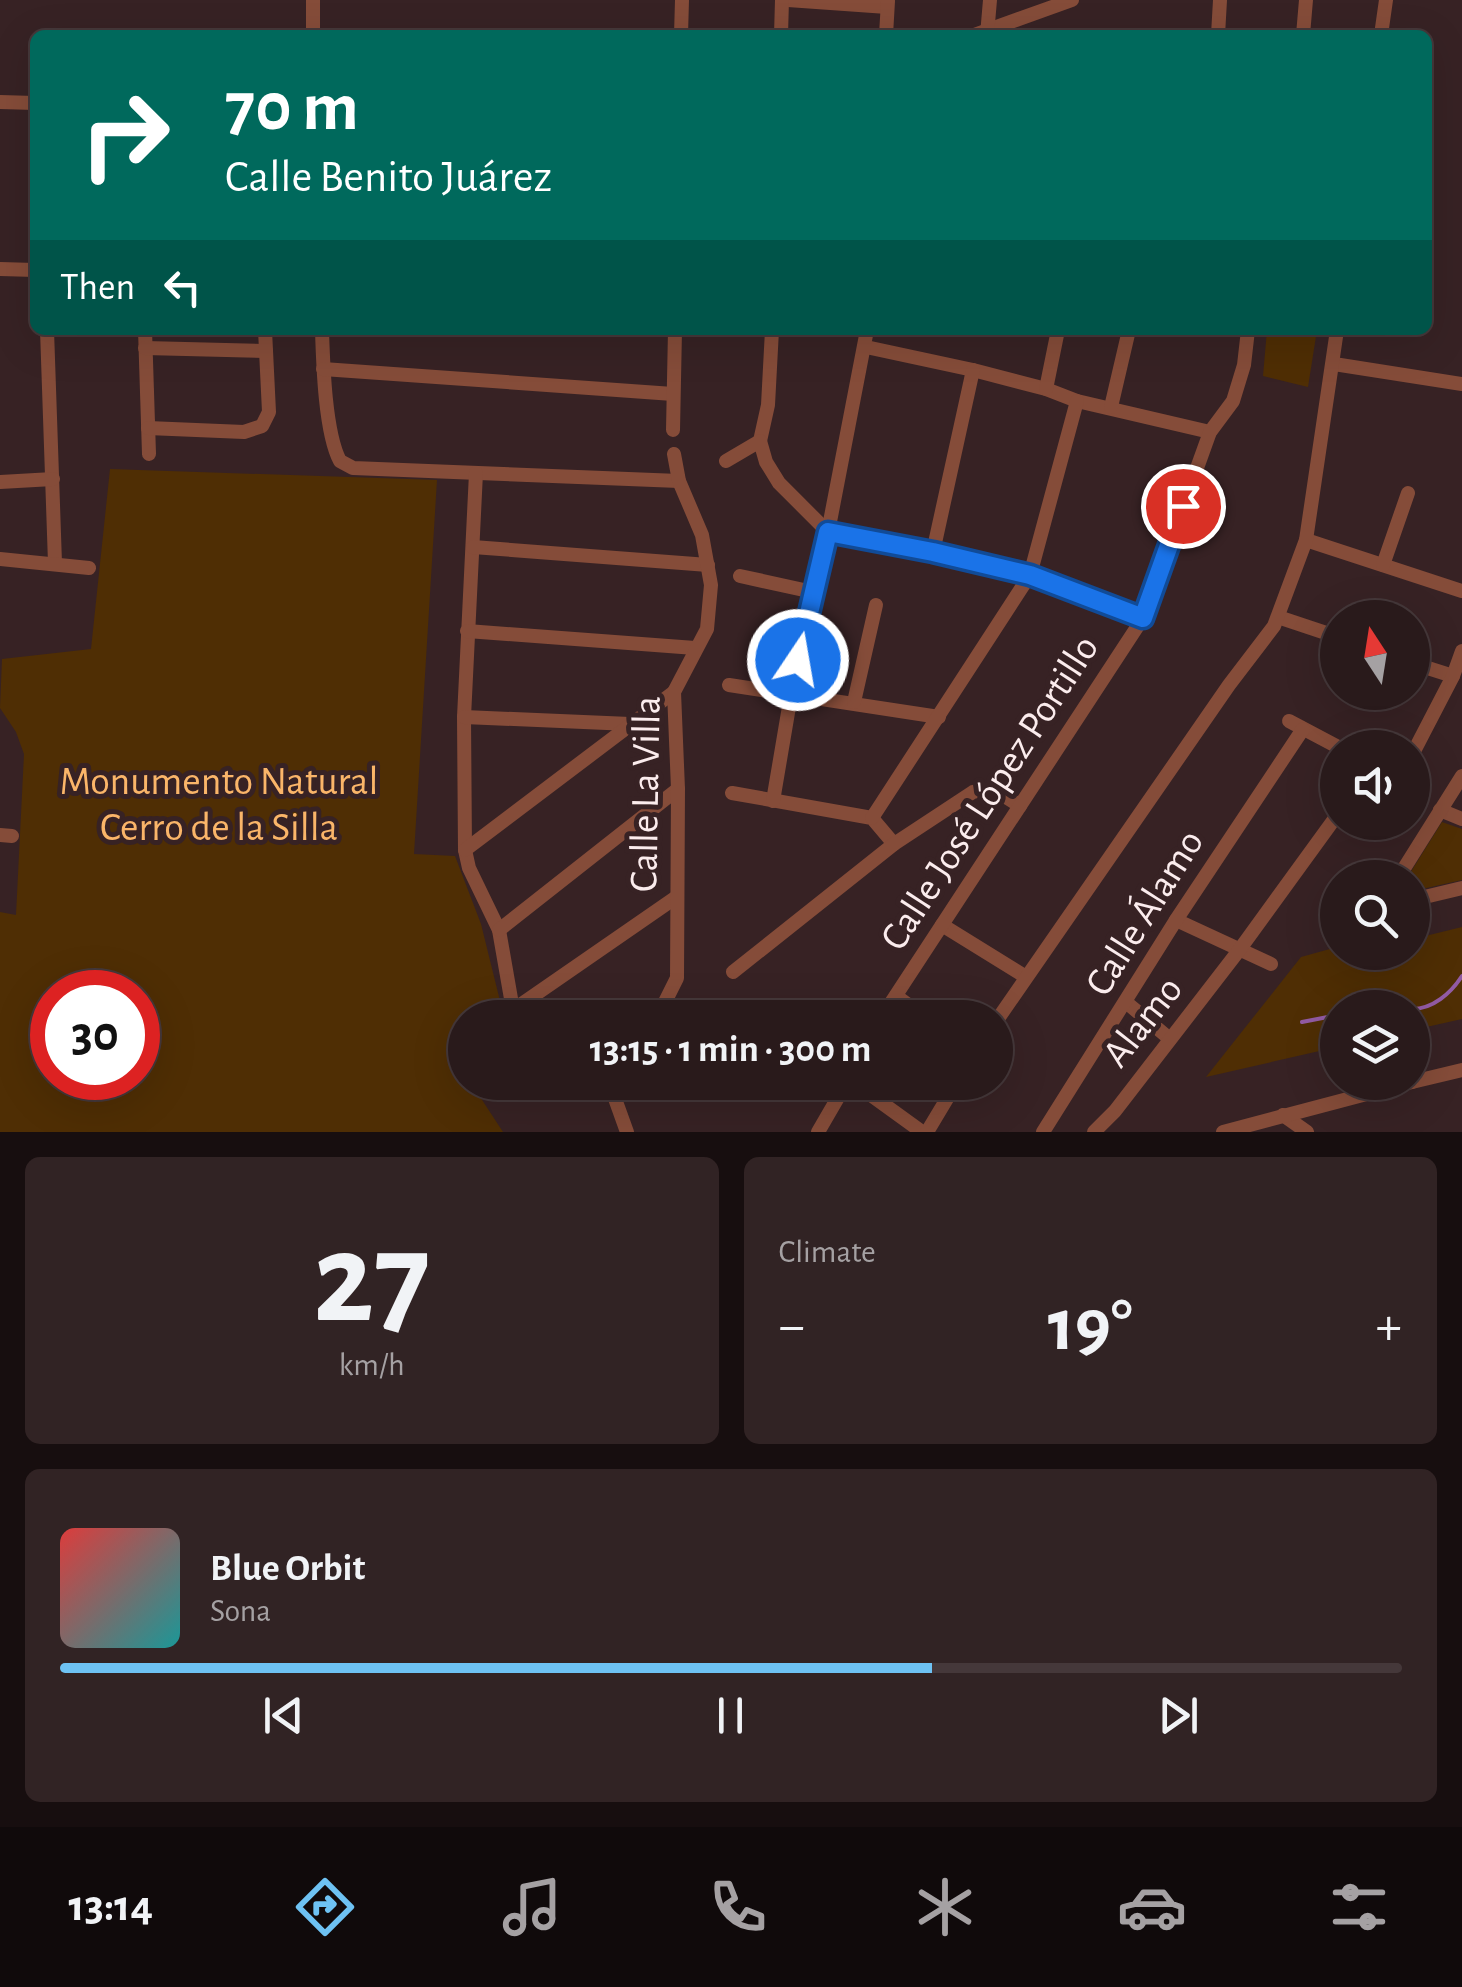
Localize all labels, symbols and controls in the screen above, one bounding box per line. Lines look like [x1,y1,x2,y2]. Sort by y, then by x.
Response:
icon: right [60,70,190,200]
text: 70 m [225,73,359,143]
text: Calle Benito Juárez [225,155,552,200]
icon: left [155,260,210,315]
text: Then [60,269,135,307]
pin [1141,464,1226,549]
icon: arrive [1156,479,1211,534]
north arrow [1320,600,1430,710]
map controls [1320,600,1430,1100]
position arrow [746,608,850,712]
street label: Calle José López Portillo [874,629,1106,957]
street label: Calle La Villa [624,696,668,892]
button: sound [1320,730,1430,840]
park label: Monumento Natural Cerro de la Silla [60,762,378,848]
street label: Calle Álamo [1075,821,1211,1003]
button: search [1320,860,1430,970]
street label: Alamo [1096,969,1190,1075]
speed limit sign: 30 [30,970,160,1100]
button: layers [1320,990,1430,1100]
text: 13:15 · 1 min · 300 m [590,1031,871,1069]
text: 27 [313,1216,430,1346]
text: Climate [779,1236,876,1268]
text: 19° [1048,1289,1133,1364]
text: − [779,1299,805,1354]
text: + [1376,1299,1402,1354]
text: km/h [339,1349,405,1381]
text: Blue Orbit [210,1550,365,1588]
text: Sona [210,1595,271,1627]
icon: previous [256,1688,311,1743]
icon: pause [703,1688,758,1743]
icon: next [1151,1688,1206,1743]
icon: directions [290,1872,360,1942]
icon: music [497,1872,567,1942]
icon: phone [703,1872,773,1942]
icon: climate [910,1872,980,1942]
icon: car [1117,1872,1187,1942]
icon: filters [1324,1872,1394,1942]
text: 13:14 [68,1884,153,1929]

